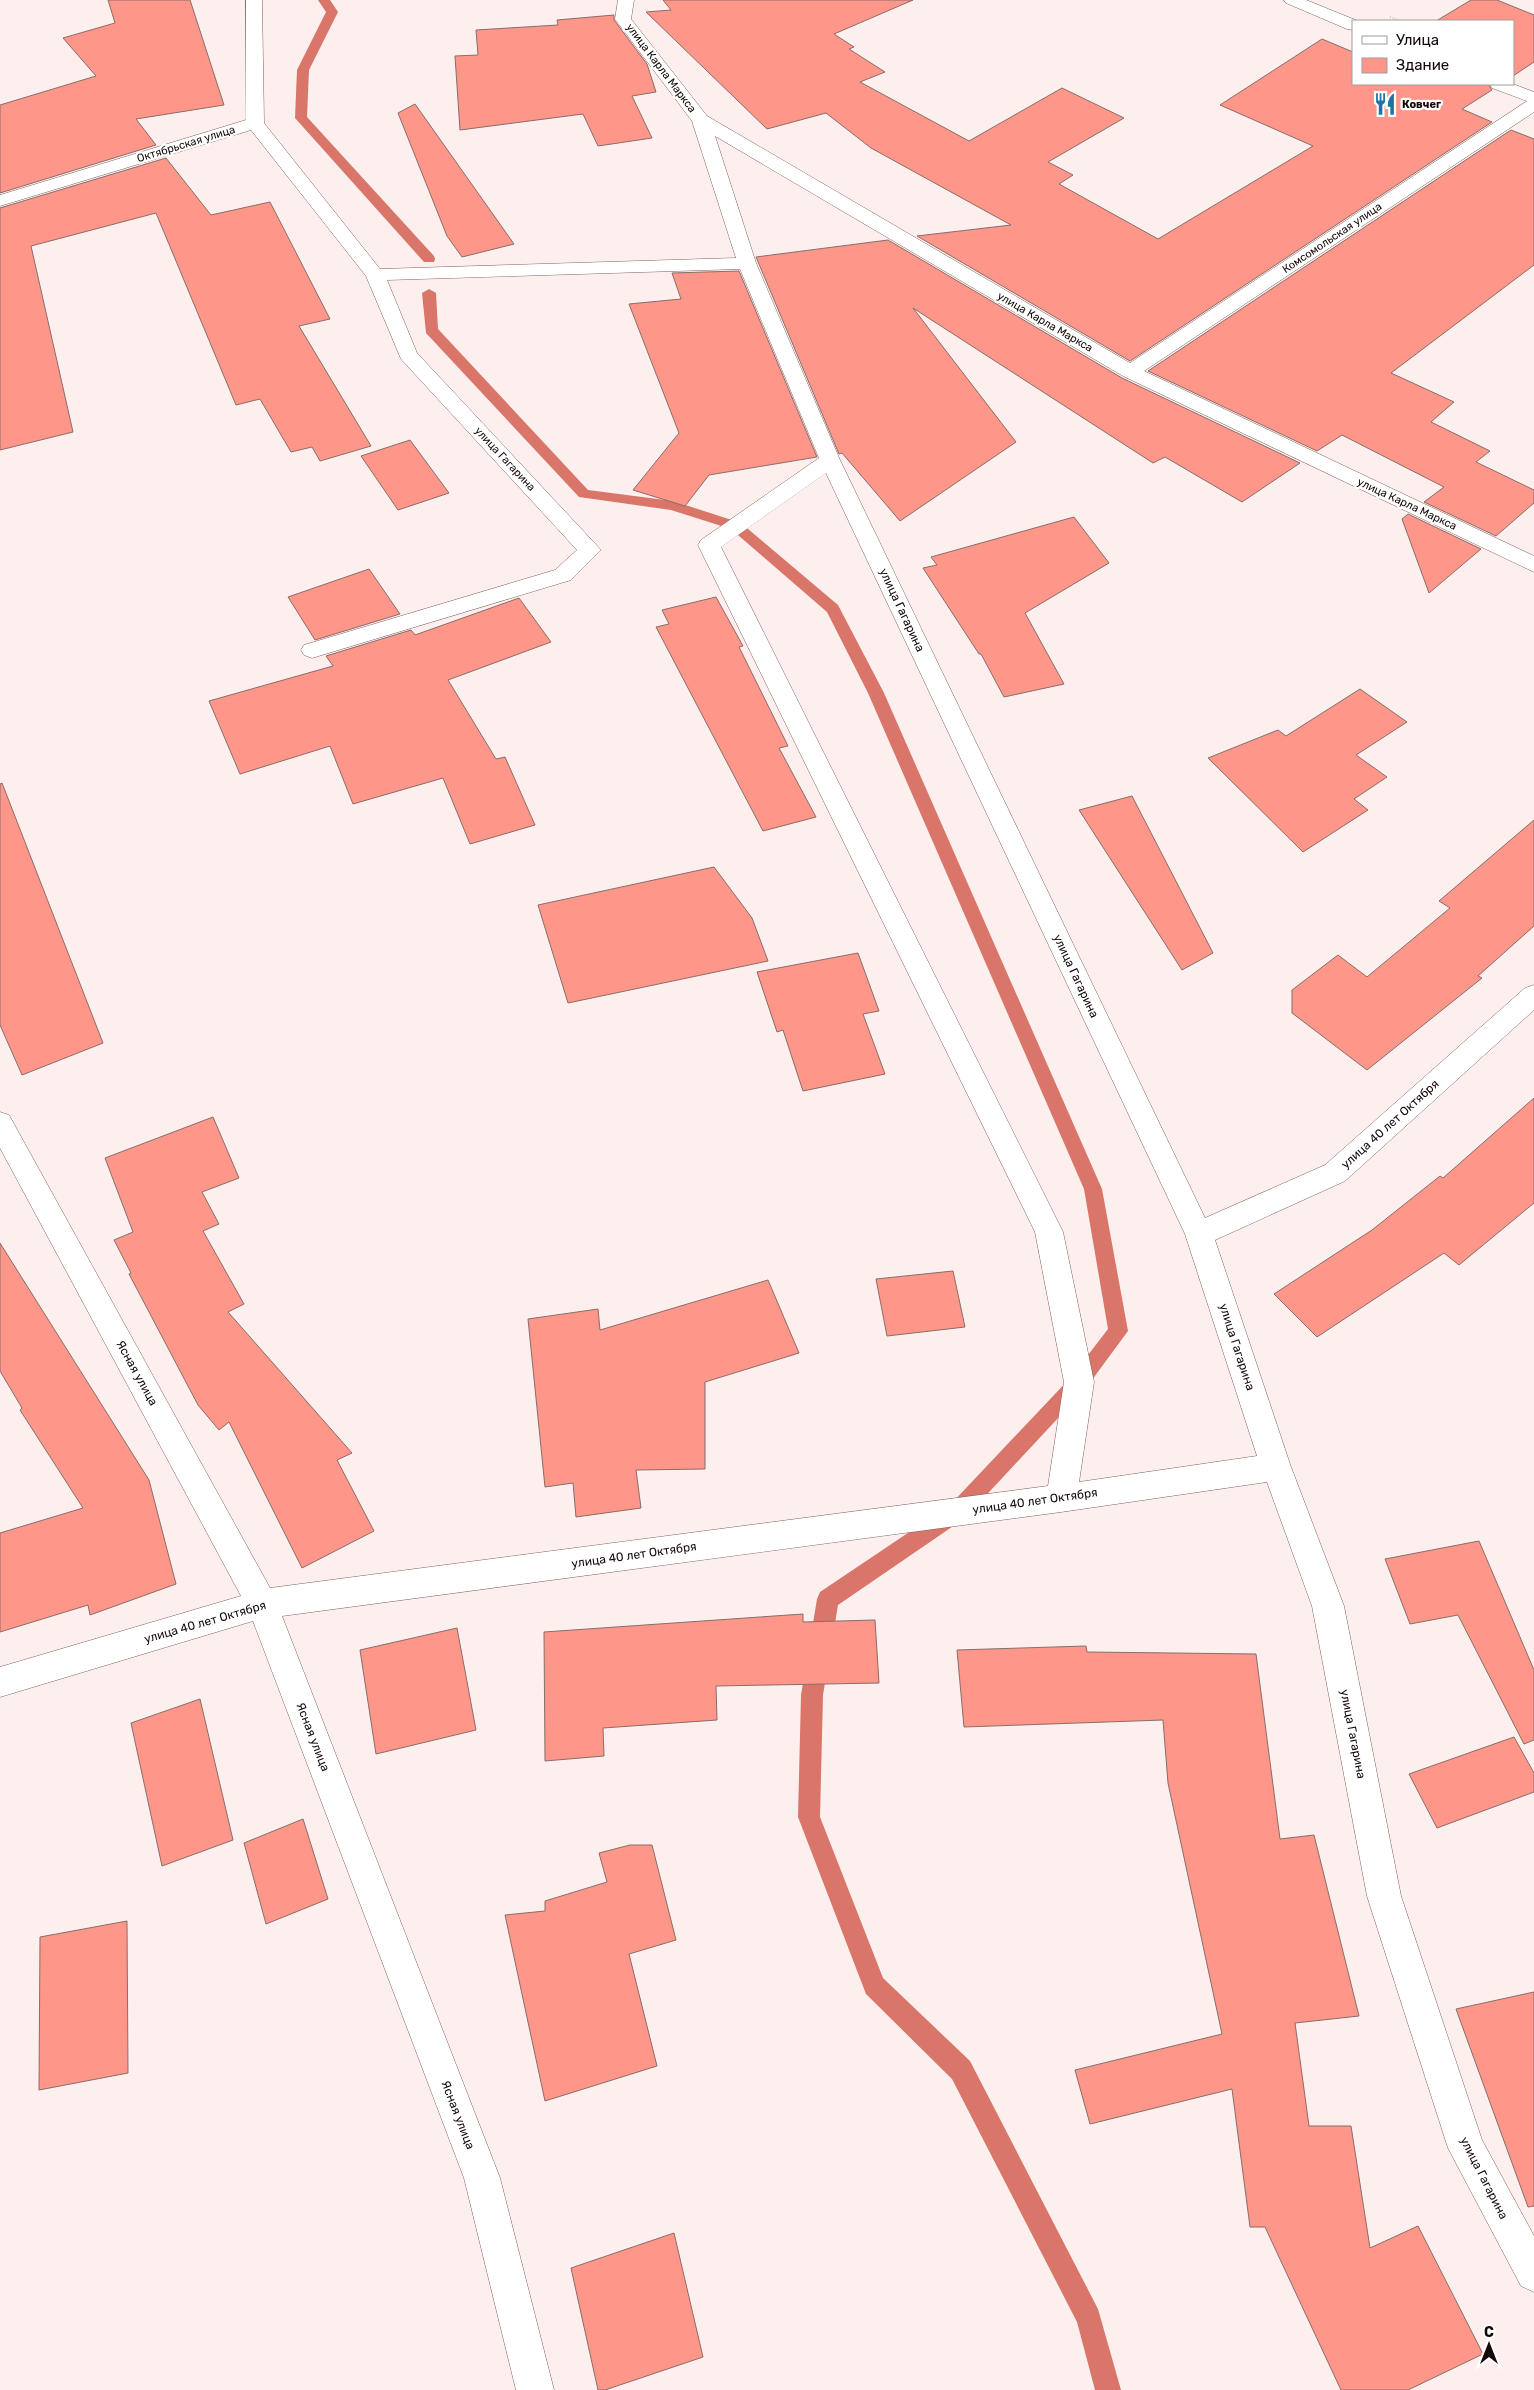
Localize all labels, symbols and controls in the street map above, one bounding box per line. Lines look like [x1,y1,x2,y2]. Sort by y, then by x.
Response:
legend [1352,20,1514,85]
street label: улица Карла Маркса [623,21,699,115]
text: Улица [1396,31,1439,49]
text: Здание [1396,56,1449,74]
restaurant icon: Ковчег [1372,91,1398,117]
place label: Ковчег [1402,98,1441,111]
street label: Октябрьская улица [135,123,237,165]
street label: Комсомольская улица [1280,200,1384,276]
street label: улица Карла Маркса [995,289,1095,355]
street label: улица Гагарина [472,424,538,494]
street label: улица Карла Маркса [1355,475,1459,533]
street label: улица Гагарина [877,566,927,654]
street label: улица Гагарина [1051,932,1101,1020]
street label: улица 40 лет Октября [1338,1077,1442,1171]
street label: улица Гагарина [1216,1302,1258,1392]
street label: Ясная улица [113,1338,161,1408]
street label: улица 40 лет Октября [972,1485,1098,1517]
street label: улица 40 лет Октября [571,1539,697,1571]
street label: улица 40 лет Октября [142,1598,268,1646]
street label: улица Гагарина [1337,1688,1369,1780]
street label: Ясная улица [293,1701,333,1773]
street label: Ясная улица [438,2079,478,2151]
street label: улица Гагарина [1457,2134,1511,2222]
north arrow [1464,2320,1514,2370]
text: С [1484,2324,1494,2341]

